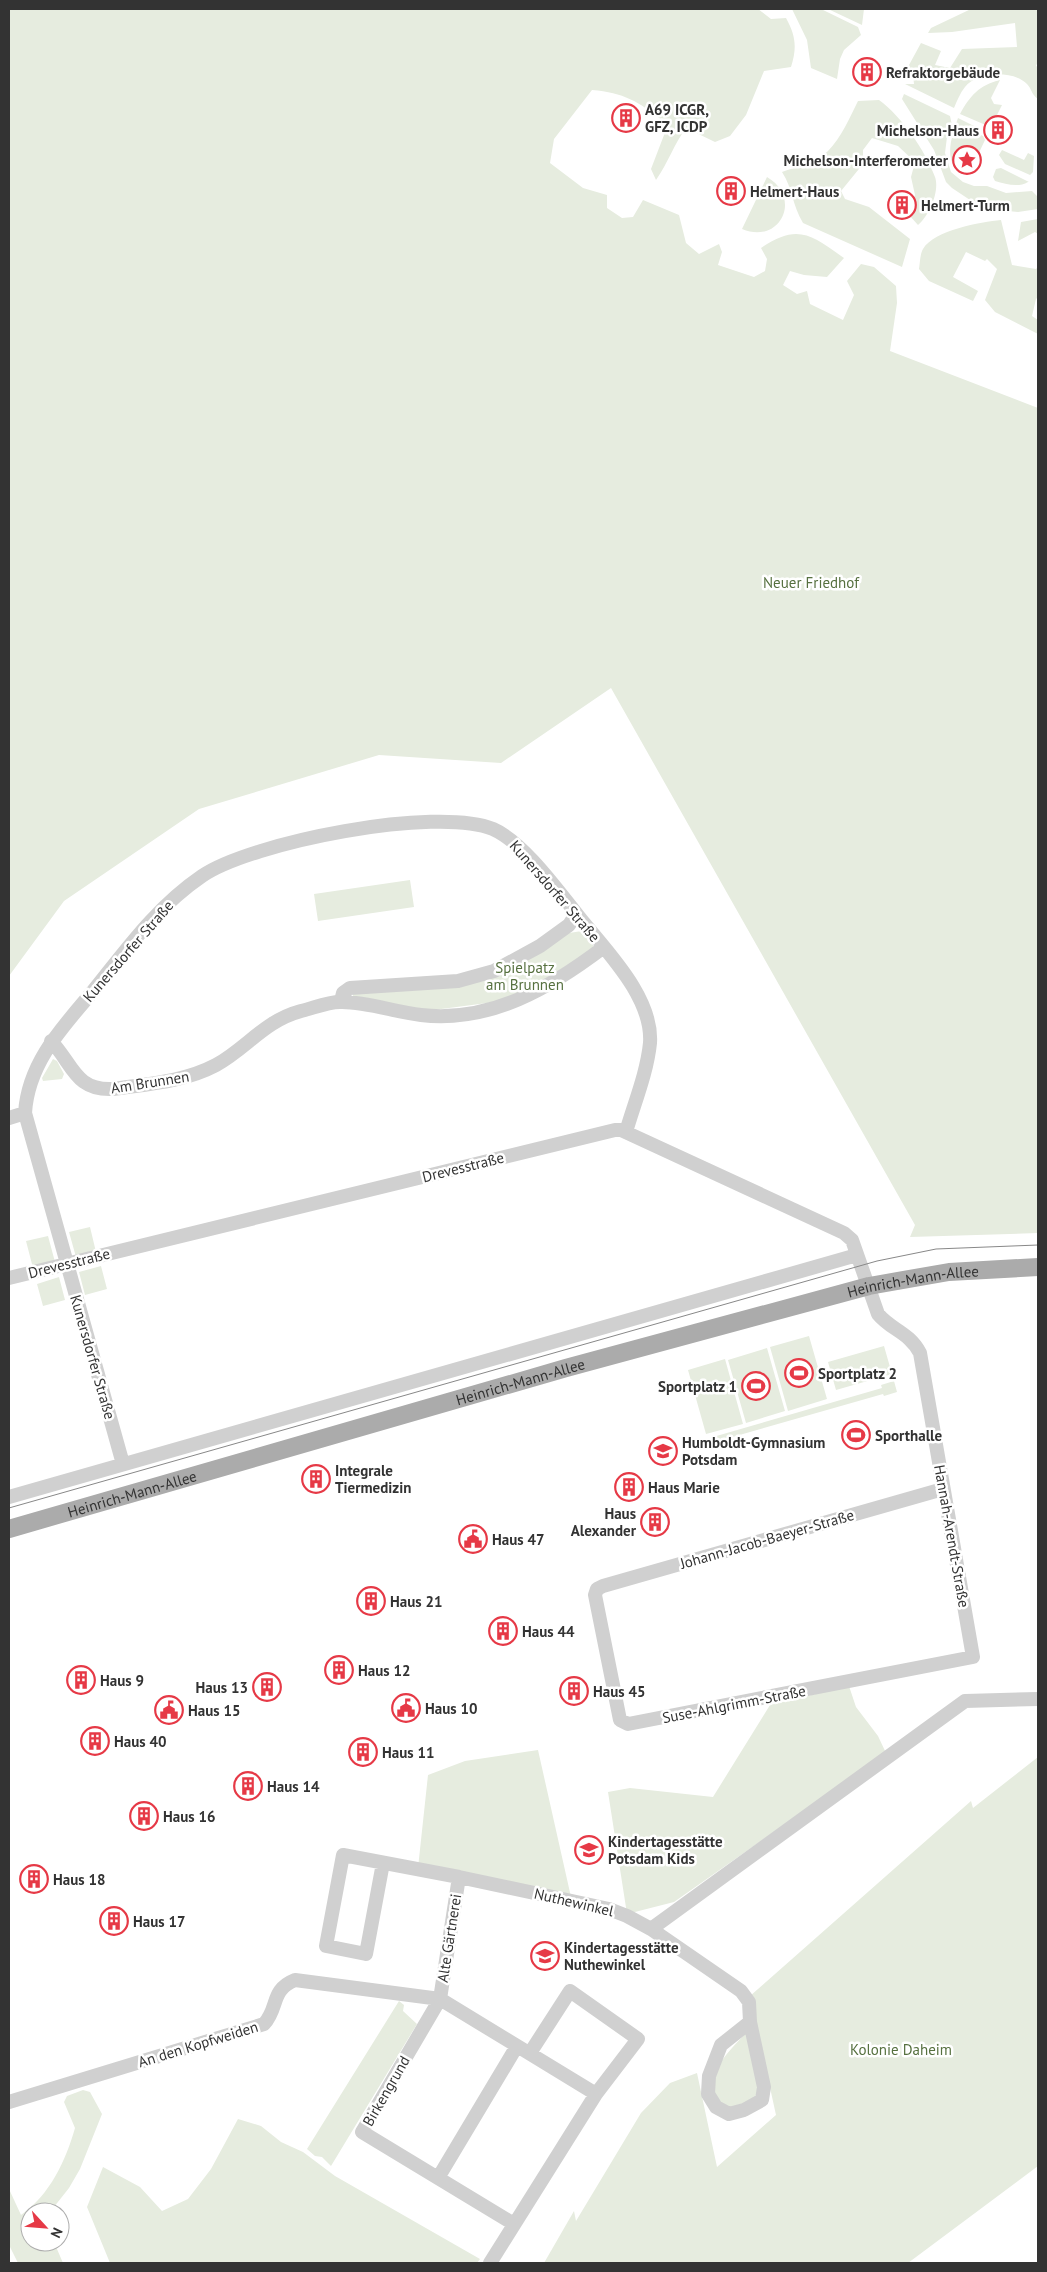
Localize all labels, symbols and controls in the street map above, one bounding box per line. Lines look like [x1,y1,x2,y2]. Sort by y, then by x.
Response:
building icon: Refraktorgebäude [852,57,882,87]
place label: Refraktorgebäude [886,63,1001,82]
place label: A69 ICGR, GFZ, ICDP [645,100,709,136]
building icon: A69 ICGR, GFZ, ICDP [611,103,641,133]
building icon: Michelson-Haus [983,115,1013,145]
place label: Michelson-Haus [877,121,979,140]
place icon: Michelson-Interferometer [952,145,982,175]
place label: Michelson-Interferometer [783,151,949,170]
building icon: Helmert-Haus [716,176,746,206]
place label: Helmert-Haus [750,182,839,201]
building icon: Helmert-Turm [887,190,917,220]
place label: Helmert-Turm [921,196,1010,215]
park label: Neuer Friedhof [763,573,860,592]
street label: Kunersdorfer Straße [506,836,604,946]
street label: Kunersdorfer Straße [79,896,177,1006]
park label: Spielpatz am Brunnen [486,958,564,994]
street label: Am Brunnen [109,1066,191,1098]
street label: Drevesstraße [420,1148,506,1186]
street label: Drevesstraße [26,1244,112,1282]
street label: Heinrich-Mann-Allee [845,1261,979,1301]
street label: Kunersdorfer Straße [66,1293,120,1421]
street label: Heinrich-Mann-Allee [453,1354,587,1409]
sports icon: Sportplatz 2 [784,1358,814,1388]
place label: Sportplatz 2 [818,1364,897,1383]
sports icon: Sportplatz 1 [741,1371,771,1401]
place label: Sportplatz 1 [658,1377,737,1396]
sports icon: Sporthalle [841,1420,871,1450]
place label: Sporthalle [875,1426,942,1445]
place label: Humboldt-Gymnasium Potsdam [682,1433,825,1469]
school or university icon: Humboldt-Gymnasium Potsdam [648,1436,678,1466]
place label: Integrale Tiermedizin [335,1461,411,1497]
street label: Hannah-Arendt-Straße [930,1463,974,1609]
building icon: Integrale Tiermedizin [301,1464,331,1494]
street label: Heinrich-Mann-Allee [65,1466,199,1521]
building icon: Haus Marie [614,1472,644,1502]
place label: Haus Marie [648,1478,720,1497]
place label: Haus Alexander [571,1504,637,1540]
street label: Johann-Jacob-Baeyer-Straße [677,1505,856,1573]
building icon: Haus Alexander [640,1507,670,1537]
public building icon: Haus 47 [458,1524,488,1554]
place label: Haus 47 [492,1530,544,1549]
building icon: Haus 21 [356,1586,386,1616]
place label: Haus 21 [390,1592,442,1611]
building icon: Haus 44 [488,1616,518,1646]
place label: Haus 44 [522,1622,575,1641]
building icon: Haus 12 [324,1655,354,1685]
place label: Haus 12 [358,1661,410,1680]
building icon: Haus 9 [66,1665,96,1695]
place label: Haus 9 [100,1671,144,1690]
building icon: Haus 13 [252,1672,282,1702]
building icon: Haus 45 [559,1676,589,1706]
place label: Haus 13 [196,1678,248,1697]
street label: Suse-Ahlgrimm-Straße [661,1681,807,1727]
place label: Haus 45 [593,1682,645,1701]
public building icon: Haus 10 [391,1693,421,1723]
public building icon: Haus 15 [154,1695,184,1725]
place label: Haus 10 [425,1699,477,1718]
place label: Haus 15 [188,1701,240,1720]
building icon: Haus 40 [80,1726,110,1756]
place label: Haus 40 [114,1732,166,1751]
building icon: Haus 11 [348,1737,378,1767]
place label: Haus 11 [382,1743,434,1762]
building icon: Haus 14 [233,1771,263,1801]
place label: Haus 14 [267,1777,320,1796]
building icon: Haus 16 [129,1801,159,1831]
place label: Haus 16 [163,1807,215,1826]
place label: Kindertagesstätte Potsdam Kids [608,1832,723,1868]
school or university icon: Kindertagesstätte Potsdam Kids [574,1835,604,1865]
building icon: Haus 18 [19,1864,49,1894]
place label: Haus 18 [53,1870,105,1889]
street label: Nuthewinkel [532,1884,616,1921]
street label: Alte Gärtnerei [433,1892,465,1984]
building icon: Haus 17 [99,1906,129,1936]
place label: Haus 17 [133,1912,185,1931]
place label: Kindertagesstätte Nuthewinkel [564,1938,679,1974]
school or university icon: Kindertagesstätte Nuthewinkel [530,1941,560,1971]
street label: An den Kopfweiden [136,2017,260,2071]
park label: Kolonie Daheim [850,2040,952,2059]
street label: Birkengrund [358,2052,414,2130]
north arrow [20,2202,70,2252]
text: N [47,2225,67,2241]

